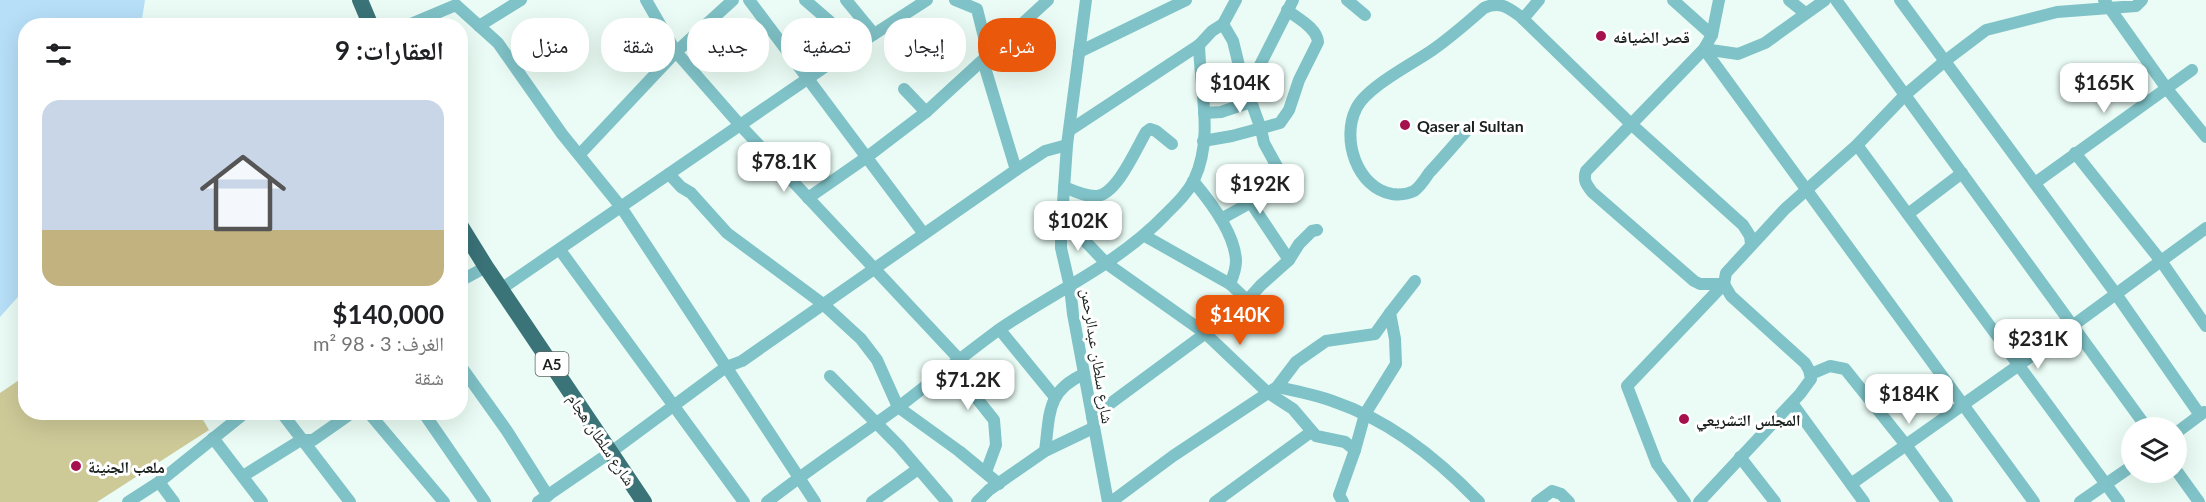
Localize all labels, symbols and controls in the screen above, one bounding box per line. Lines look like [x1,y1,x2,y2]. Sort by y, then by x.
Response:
chip: منزل [511,18,589,72]
chip: شقة [601,18,675,72]
chip: جديد [687,18,769,72]
chip: تصفية [781,18,872,72]
chip: إيجار [884,18,966,72]
chip: شراء [978,18,1056,72]
place label: قصر الضيافه [1613,27,1690,46]
marker: قصر الضيافه [1594,29,1608,43]
text: العقارات: 9 [335,34,444,66]
icon: filters [42,38,75,71]
pin: $104K [1198,63,1282,114]
pin: $165K [2062,63,2146,114]
text: $104K [1210,70,1270,94]
text: $165K [2074,70,2134,94]
place label: Qaser al Sultan [1417,116,1524,135]
marker: Qaser al Sultan [1398,118,1412,132]
icon: home [189,139,297,247]
pin: $78.1K [735,142,833,193]
text: $78.1K [752,149,816,173]
pin: $192K [1218,164,1302,215]
text: $192K [1230,171,1290,195]
pin: $102K [1036,201,1120,252]
text: $102K [1048,208,1108,232]
street label: شارع سلطان عبدالرحمن [1076,287,1118,425]
pin: $140K [1198,295,1282,346]
text: $140,000 [332,298,444,330]
text: $140K [1210,302,1270,326]
pin: $231K [1996,319,2080,370]
text: $231K [2008,326,2068,350]
text: الغرف: 3 · 98 m² [313,331,444,355]
road number: A5 [536,352,568,376]
pin: $71.2K [919,360,1017,411]
text: شقة [414,365,444,389]
text: $71.2K [936,367,1000,391]
pin: $184K [1867,374,1951,425]
text: $184K [1879,381,1939,405]
street label: شارع سلطان هجام [562,389,640,490]
place label: المجلس التشريعي [1696,410,1801,432]
marker: المجلس التشريعي [1677,412,1691,426]
map controls [2121,417,2187,483]
button: layers [2121,417,2187,483]
place label: ملعب الجنينة [88,457,165,476]
marker: ملعب الجنينة [69,459,83,473]

